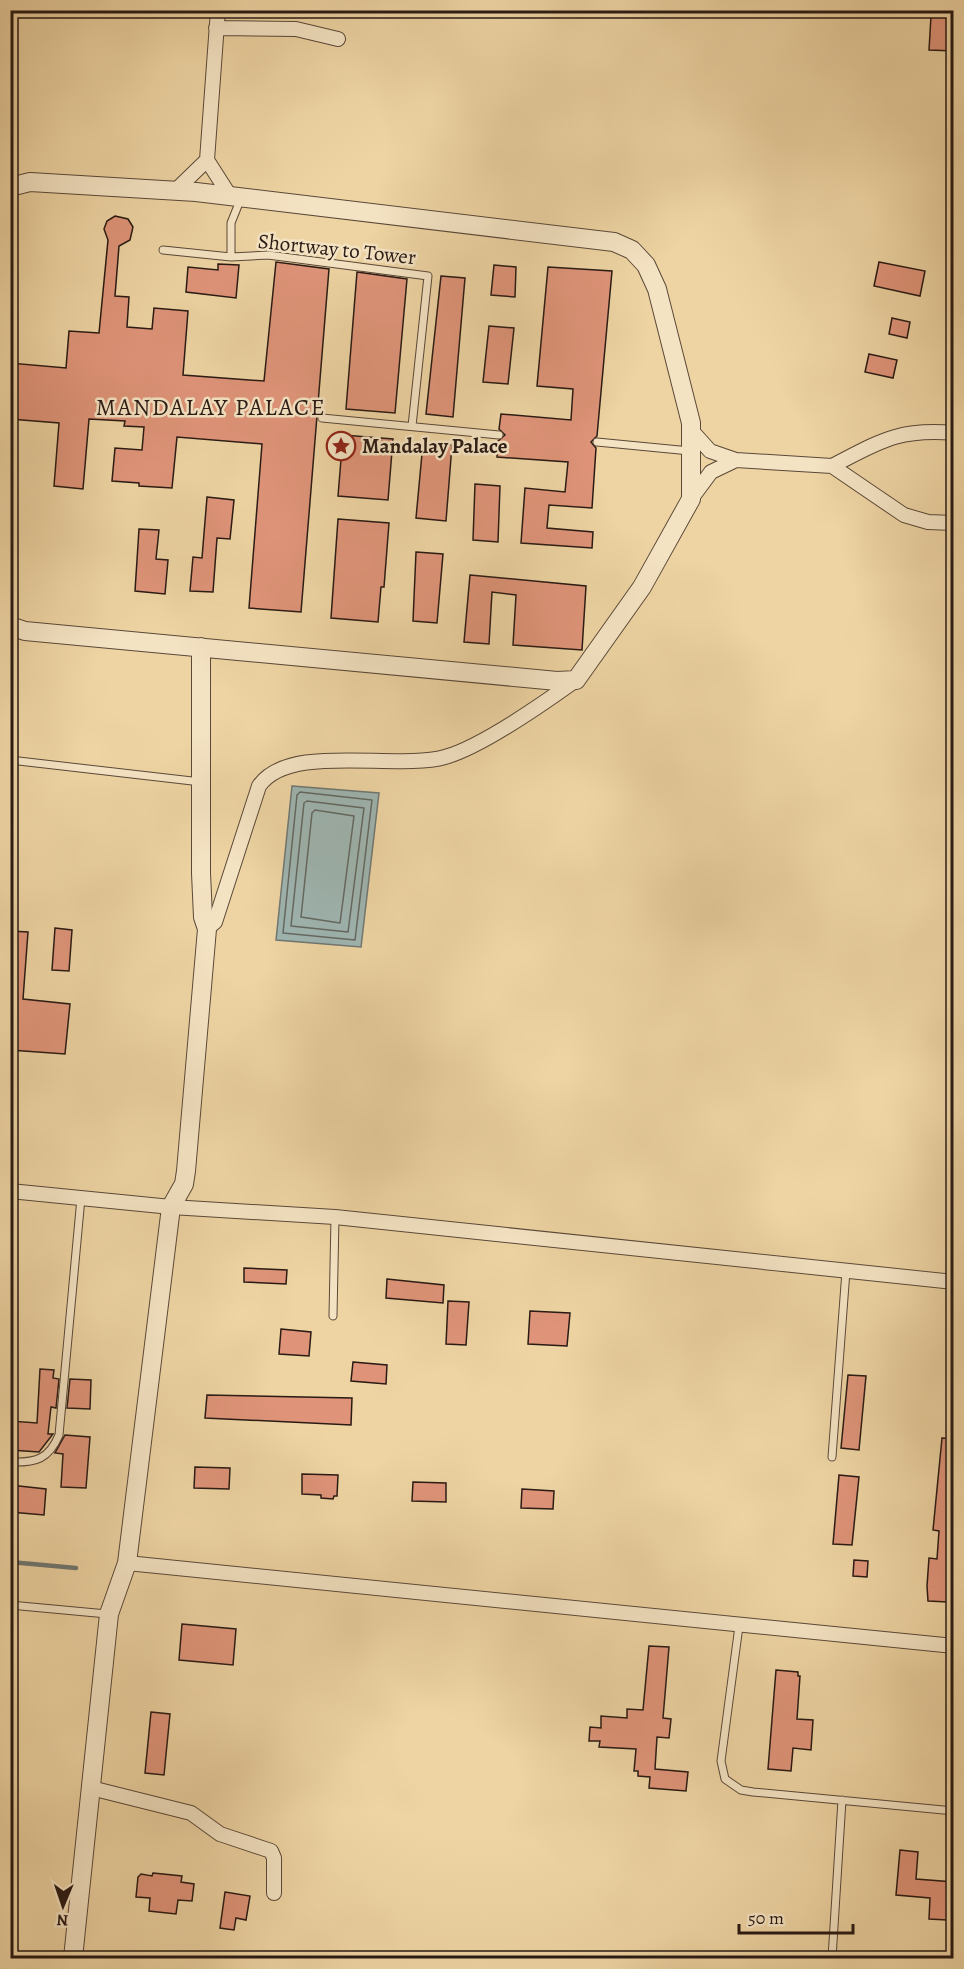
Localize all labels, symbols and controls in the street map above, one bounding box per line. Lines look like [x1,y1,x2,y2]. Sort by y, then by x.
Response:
street label: Shortway to Tower [257,227,417,271]
district label: MANDALAY PALACE [96,391,326,423]
place icon: Mandalay Palace [325,430,357,462]
place label: Mandalay Palace [362,432,508,460]
north arrow [33,1876,93,1936]
scale bar [739,1897,853,1935]
text: 50 m [748,1906,784,1930]
text: N [56,1909,69,1931]

